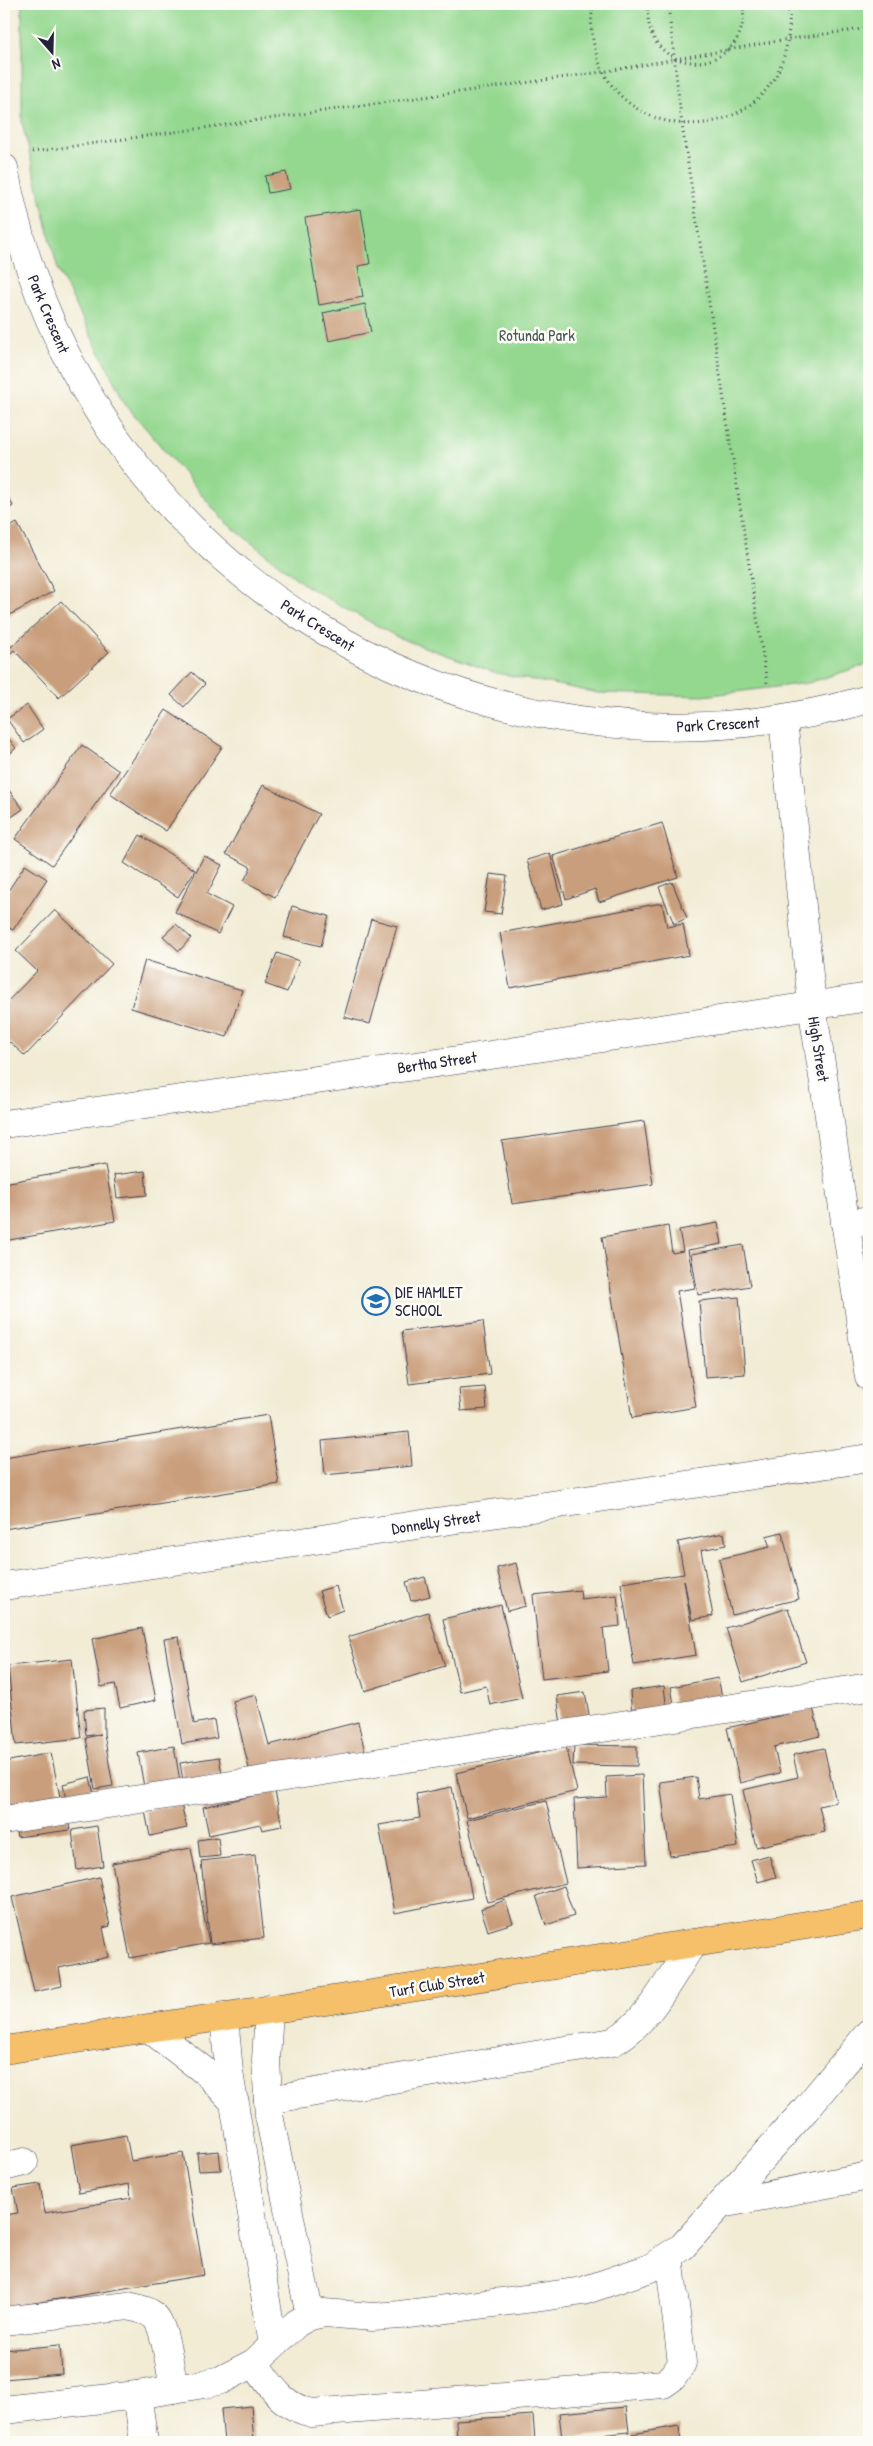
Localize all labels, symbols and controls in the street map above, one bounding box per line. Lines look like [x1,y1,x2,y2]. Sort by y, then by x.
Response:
north arrow [28,28,78,78]
text: N [49,54,63,75]
street label: Park Crescent [23,271,76,357]
park label: Rotunda Park [499,324,575,346]
street label: Park Crescent [277,594,360,657]
street label: Park Crescent [676,711,761,737]
street label: High Street [803,1015,835,1084]
street label: Bertha Street [396,1045,479,1078]
place label: DIE HAMLET SCHOOL [395,1281,463,1321]
school or university icon: DIE HAMLET SCHOOL [361,1286,391,1316]
street label: Donnelly Street [390,1505,482,1539]
street label: Turf Club Street [388,1966,487,2002]

